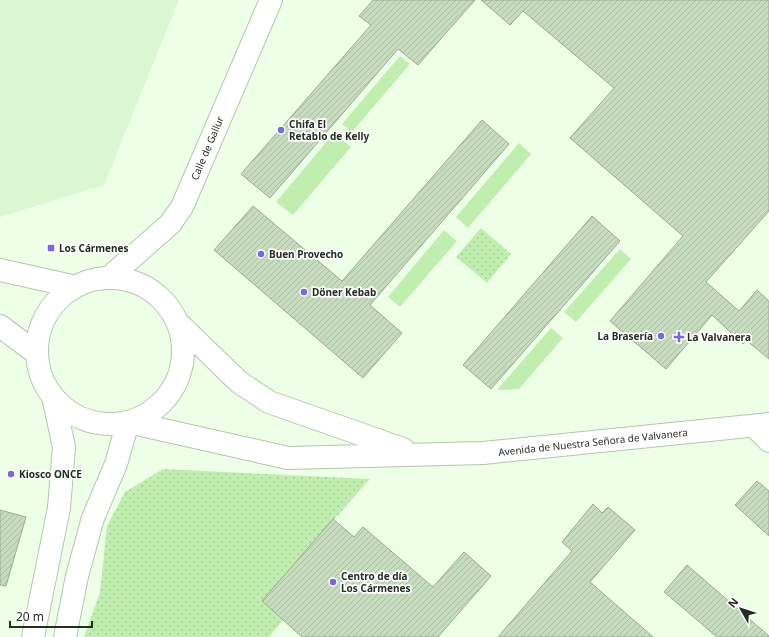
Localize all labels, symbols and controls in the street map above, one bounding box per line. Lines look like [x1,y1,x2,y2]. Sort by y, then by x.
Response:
street label: Calle de Gallur [187,114,227,182]
place label: Chifa El Retablo de Kelly [289,117,369,143]
marker: Chifa El Retablo de Kelly [276,125,286,135]
place label: Los Cármenes [59,241,129,255]
marker: Los Cármenes [46,243,56,253]
place label: Buen Provecho [269,247,343,261]
marker: Buen Provecho [256,249,266,259]
place label: Döner Kebab [312,285,376,299]
marker: Döner Kebab [299,287,309,297]
place label: La Brasería [597,329,653,343]
place label: La Valvanera [687,330,751,344]
marker: La Brasería [656,331,666,341]
marker: La Valvanera [674,332,684,342]
street label: Avenida de Nuestra Señora de Valvanera [498,425,688,459]
place label: Kiosco ONCE [19,467,82,481]
marker: Kiosco ONCE [6,469,16,479]
place label: Centro de día Los Cármenes [341,569,411,595]
marker: Centro de día Los Cármenes [328,577,338,587]
north arrow [721,589,761,629]
text: N [724,594,741,611]
scale bar [10,603,92,629]
text: 20 m [16,608,44,625]

